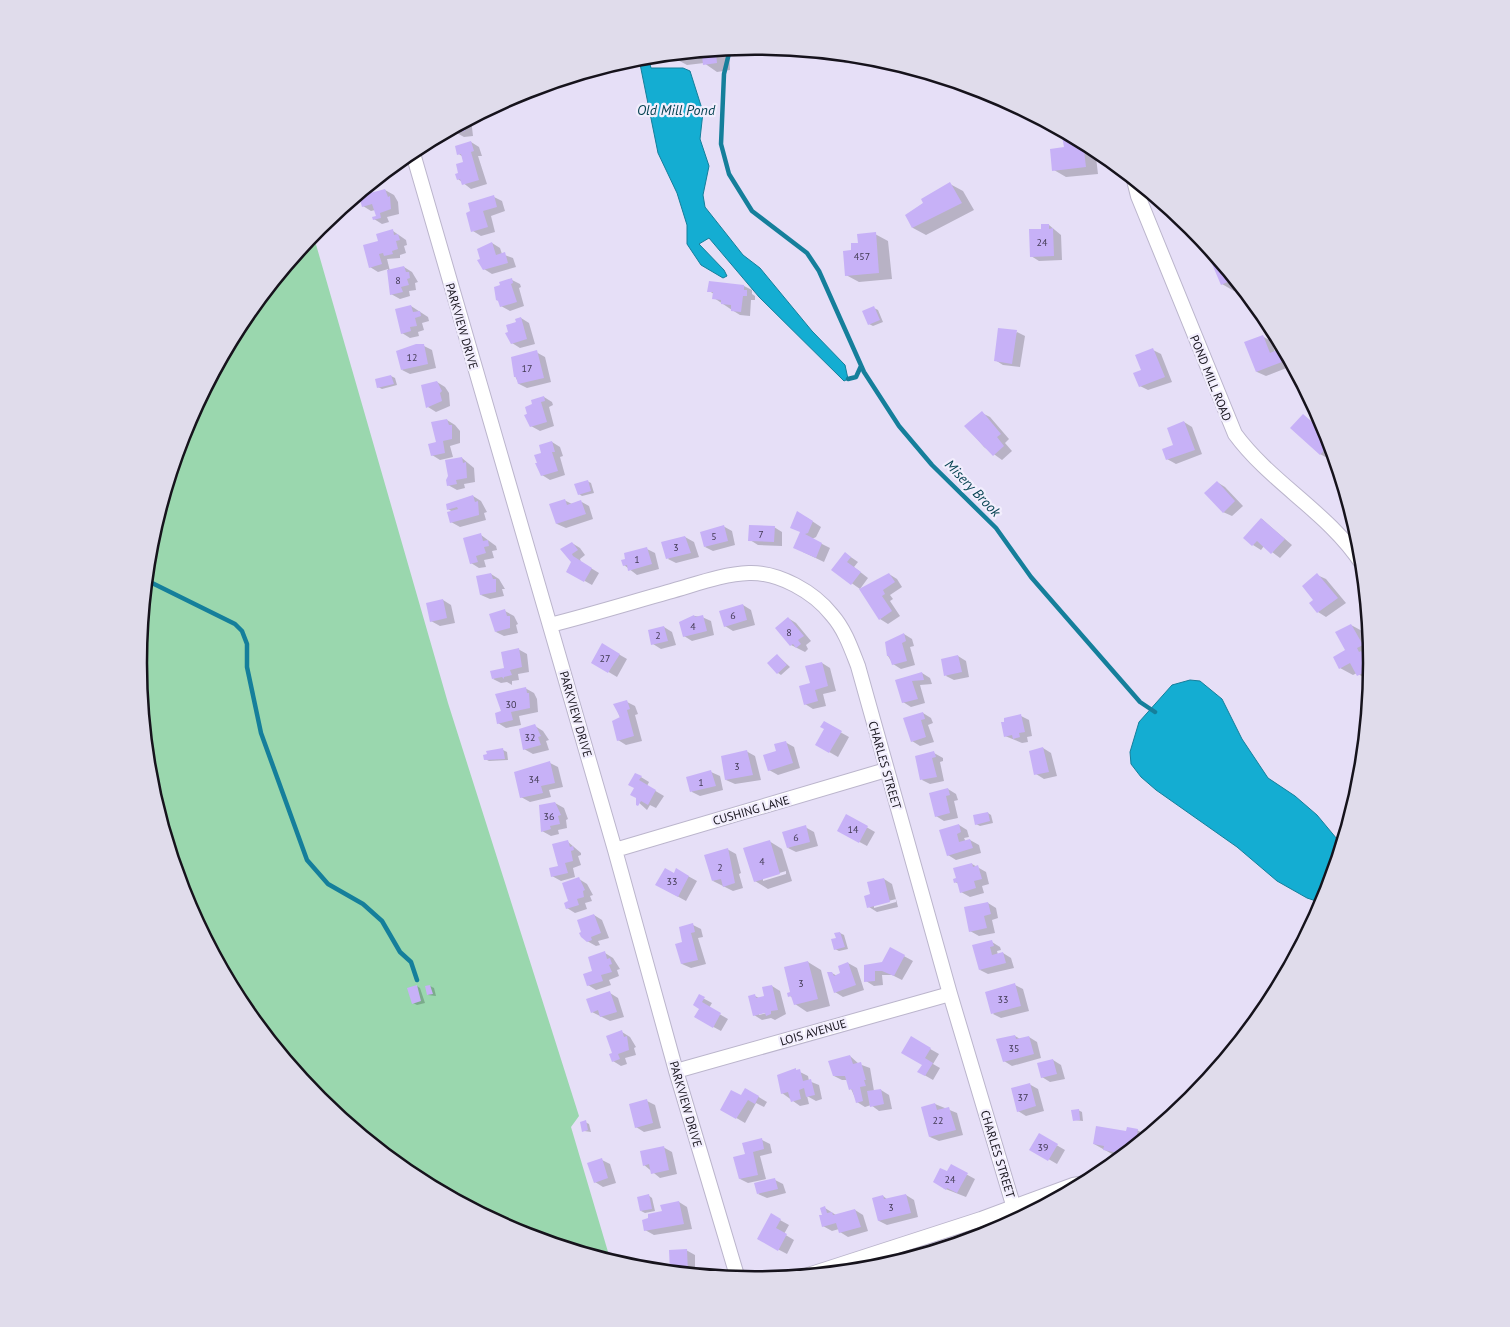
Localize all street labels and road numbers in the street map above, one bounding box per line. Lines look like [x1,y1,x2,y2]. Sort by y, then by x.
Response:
street label: PARKVIEW DRIVE [443,281,481,371]
street label: POND MILL ROAD [1187,333,1235,423]
street label: PARKVIEW DRIVE [557,669,595,759]
street label: CHARLES STREET [865,719,905,811]
street label: CUSHING LANE [711,792,791,828]
street label: LOIS AVENUE [778,1015,848,1049]
street label: PARKVIEW DRIVE [667,1059,705,1149]
street label: CHARLES STREET [978,1108,1019,1200]

